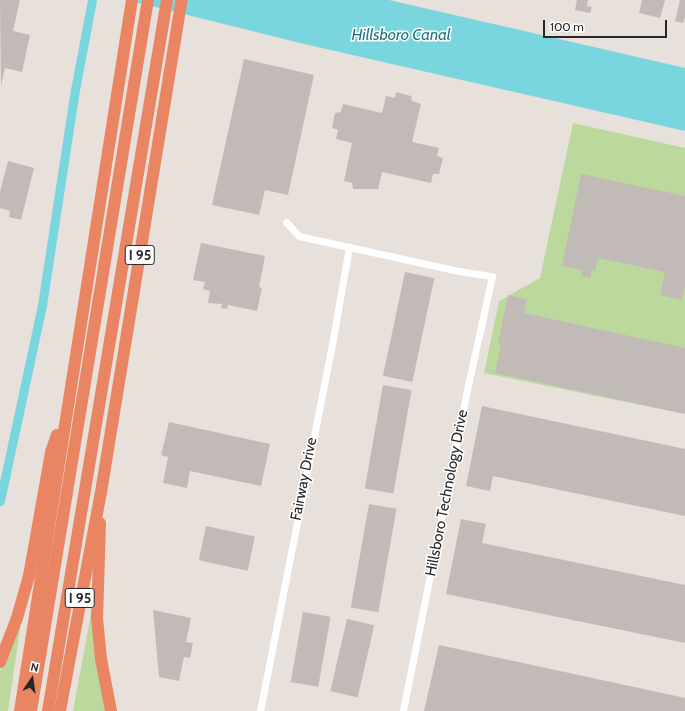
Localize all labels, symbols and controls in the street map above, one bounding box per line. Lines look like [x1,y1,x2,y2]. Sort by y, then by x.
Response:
scale bar [545,12,669,38]
text: 100 m [550,19,584,34]
water label: Hillsboro Canal [351,25,451,45]
road number: I 95 [124,243,156,267]
street label: Hillsboro Technology Drive [422,408,472,578]
street label: Fairway Drive [287,436,321,522]
road number: I 95 [64,586,96,610]
north arrow [12,659,52,699]
text: N [29,660,40,675]

